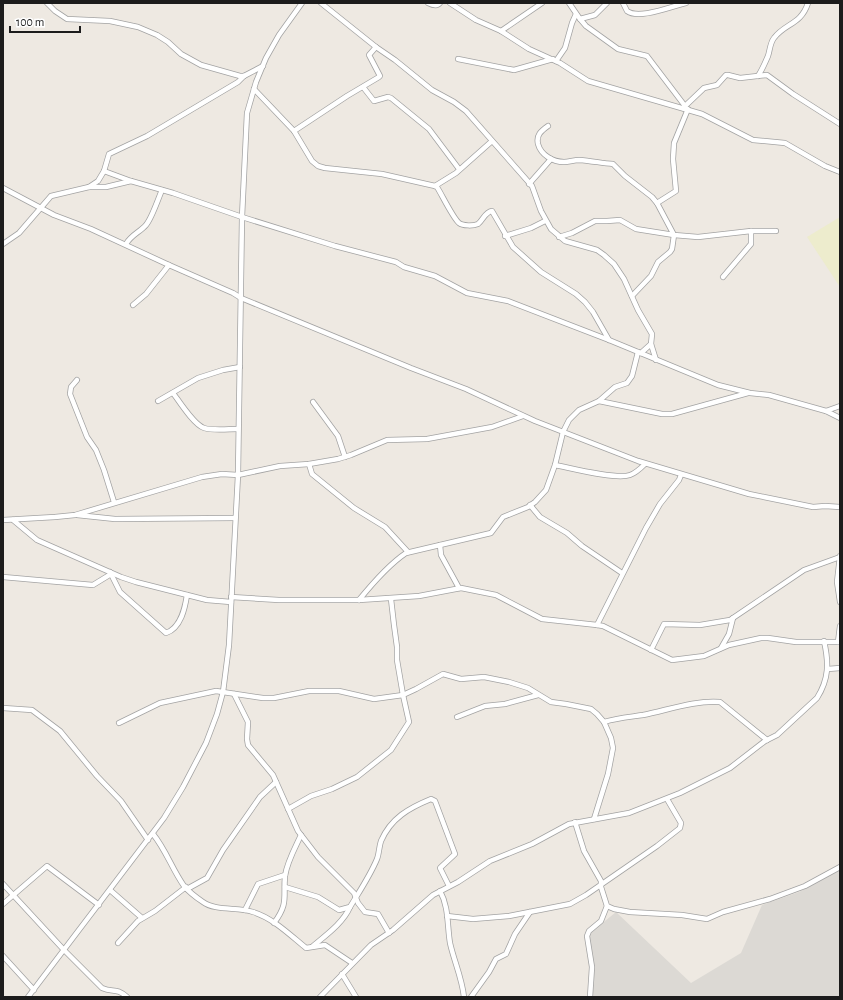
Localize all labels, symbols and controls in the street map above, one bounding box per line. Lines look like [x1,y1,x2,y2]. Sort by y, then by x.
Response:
scale bar [10,8,80,34]
text: 100 m [16,16,44,28]

